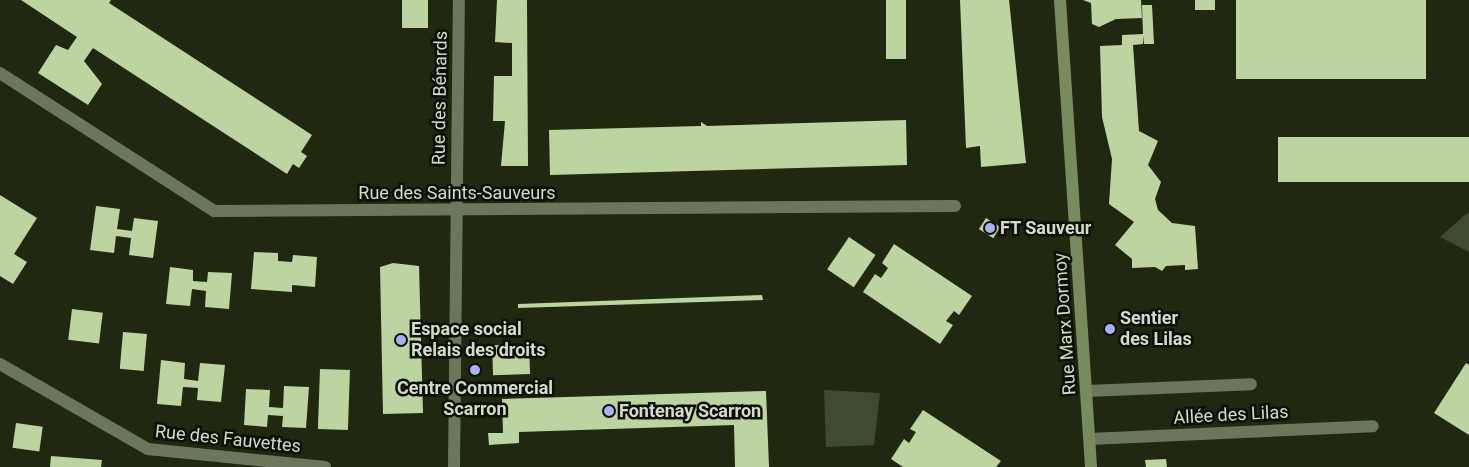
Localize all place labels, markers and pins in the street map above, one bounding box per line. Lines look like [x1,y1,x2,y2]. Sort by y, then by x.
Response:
place label: FT Sauveur [1000,217,1092,239]
marker: FT Sauveur [984,222,996,234]
place label: Sentier des Lilas [1120,308,1192,350]
place label: Espace social Relais des droits [411,319,545,362]
marker: Sentier des Lilas [1104,323,1116,335]
marker: Espace social Relais des droits [395,334,407,346]
marker: Centre Commercial Scarron [469,364,481,376]
place label: Centre Commercial Scarron [397,378,553,420]
place label: Fontenay Scarron [619,400,761,422]
marker: Fontenay Scarron [603,405,615,417]

